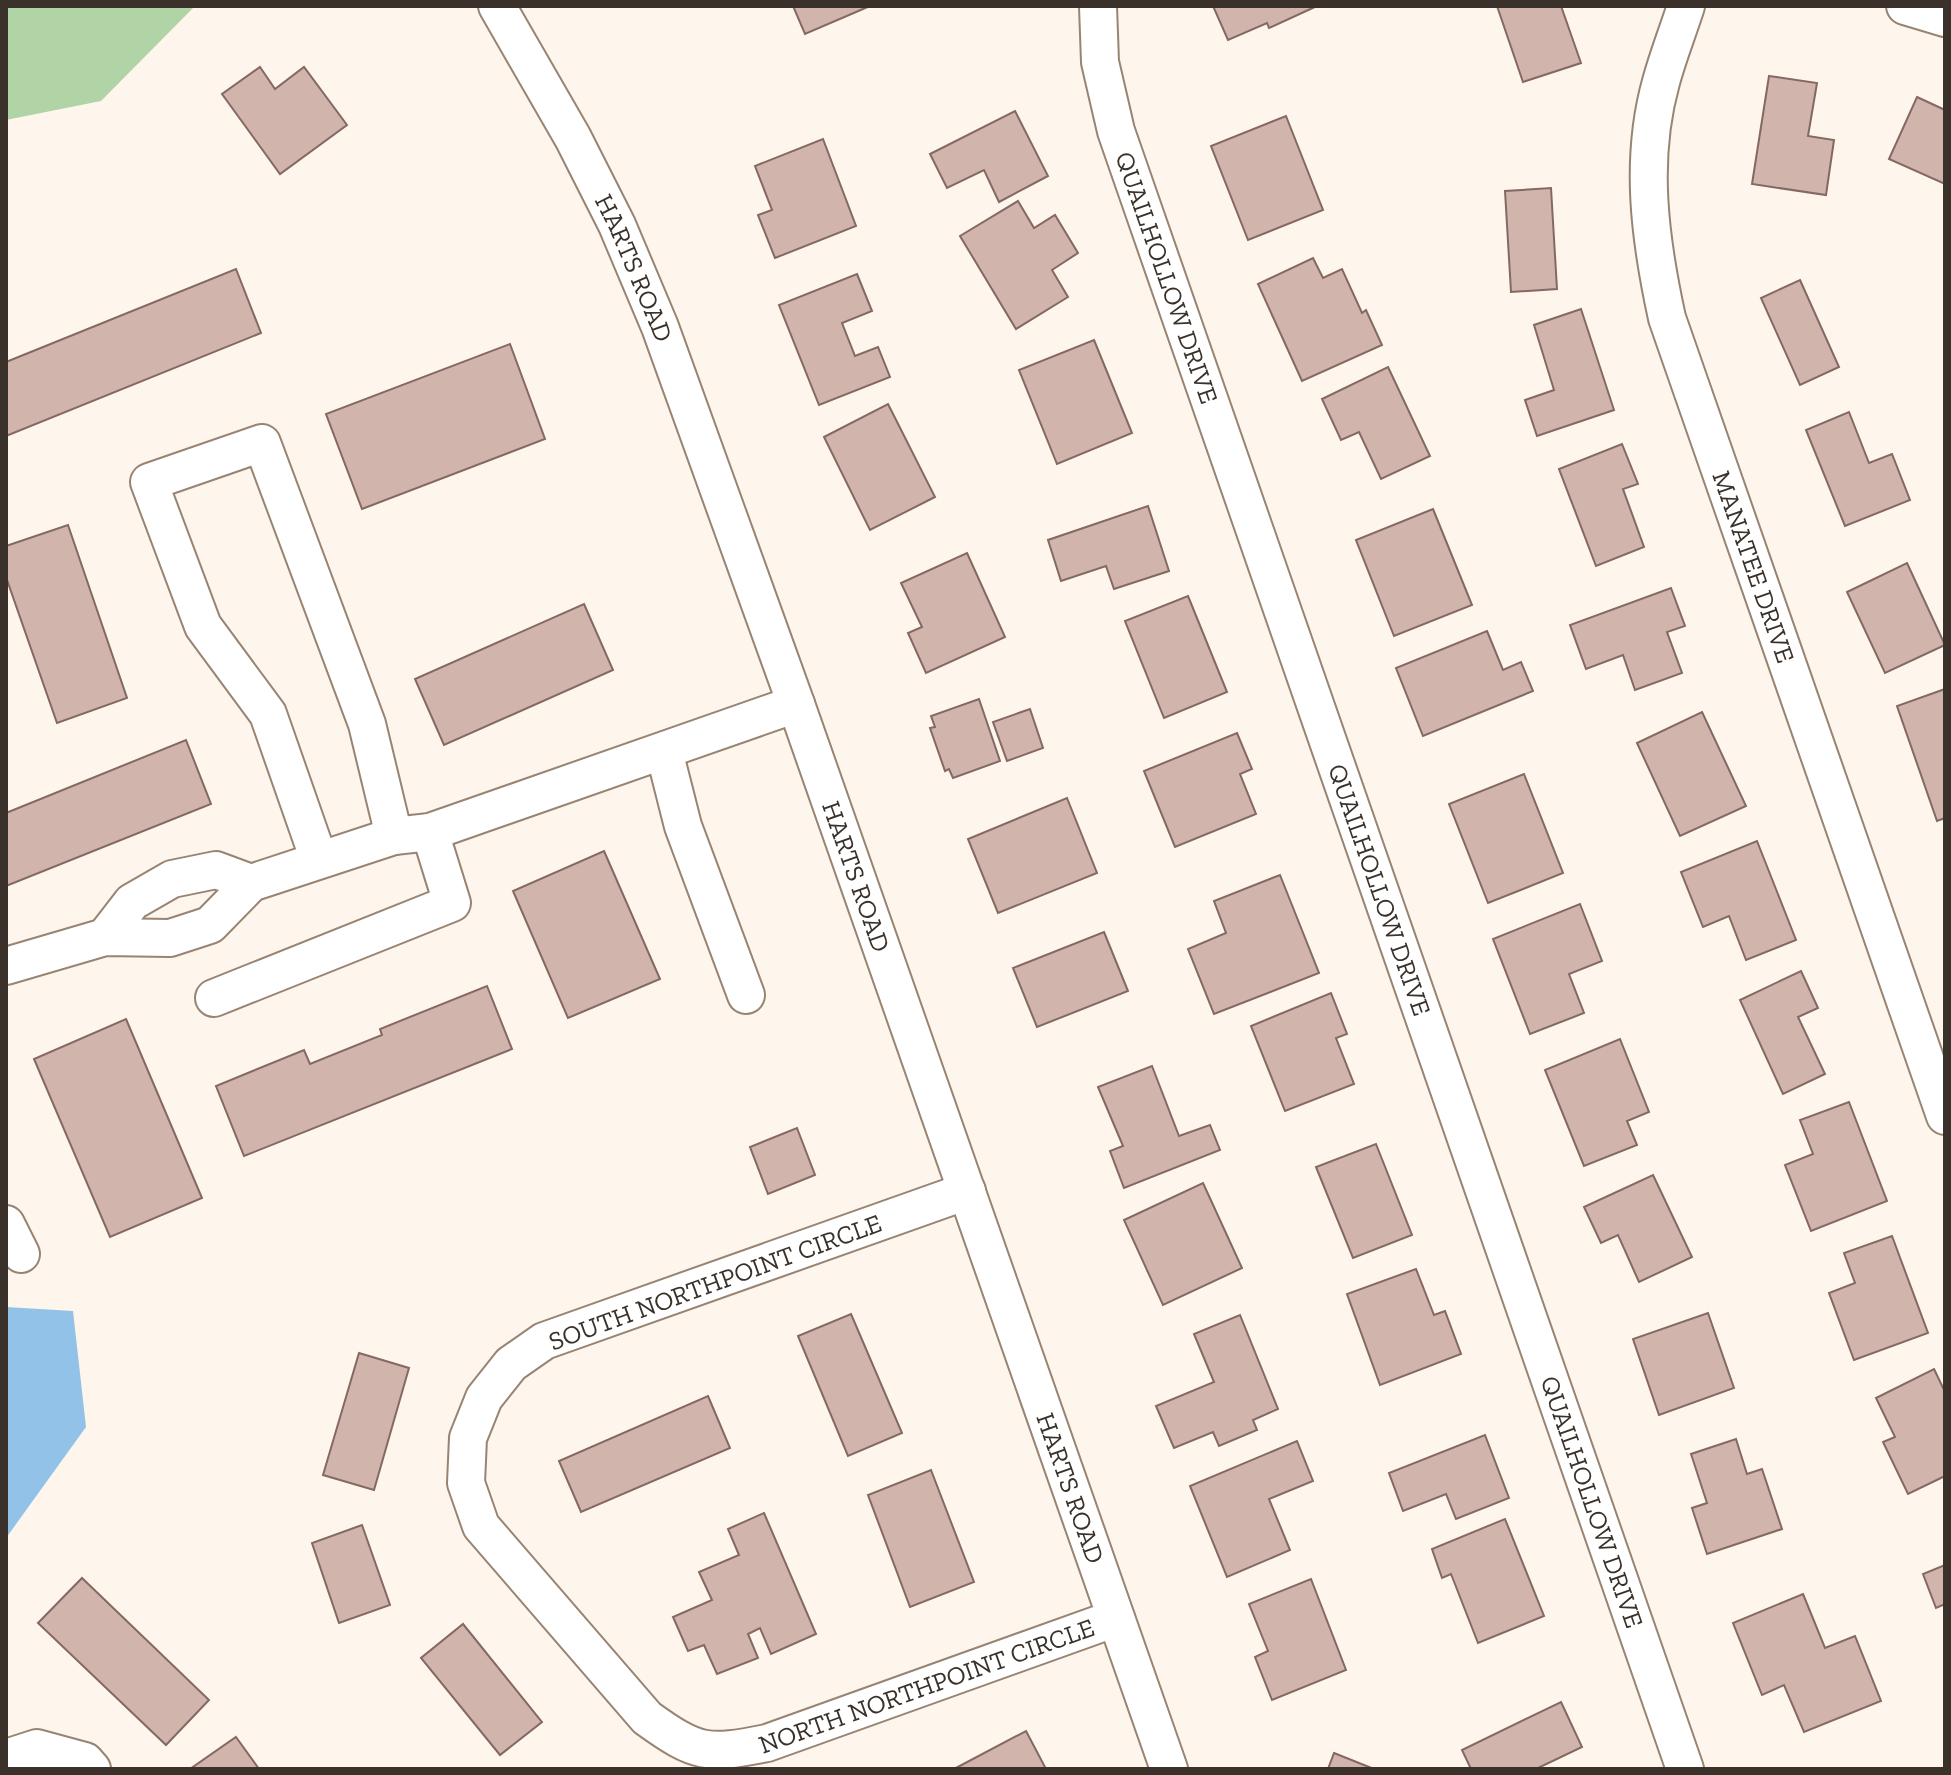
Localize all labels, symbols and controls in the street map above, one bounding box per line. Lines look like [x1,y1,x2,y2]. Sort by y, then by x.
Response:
street label: QUAILHOLLOW DRIVE [1108,147,1225,408]
street label: HARTS ROAD [588,189,680,346]
street label: MANATEE DRIVE [1705,467,1802,667]
street label: QUAILHOLLOW DRIVE [1321,759,1438,1020]
street label: HARTS ROAD [815,797,898,956]
street label: SOUTH NORTHPOINT CIRCLE [544,1207,886,1357]
street label: QUAILHOLLOW DRIVE [1534,1372,1651,1632]
street label: HARTS ROAD [1029,1408,1112,1568]
street label: NORTH NORTHPOINT CIRCLE [754,1611,1098,1761]

